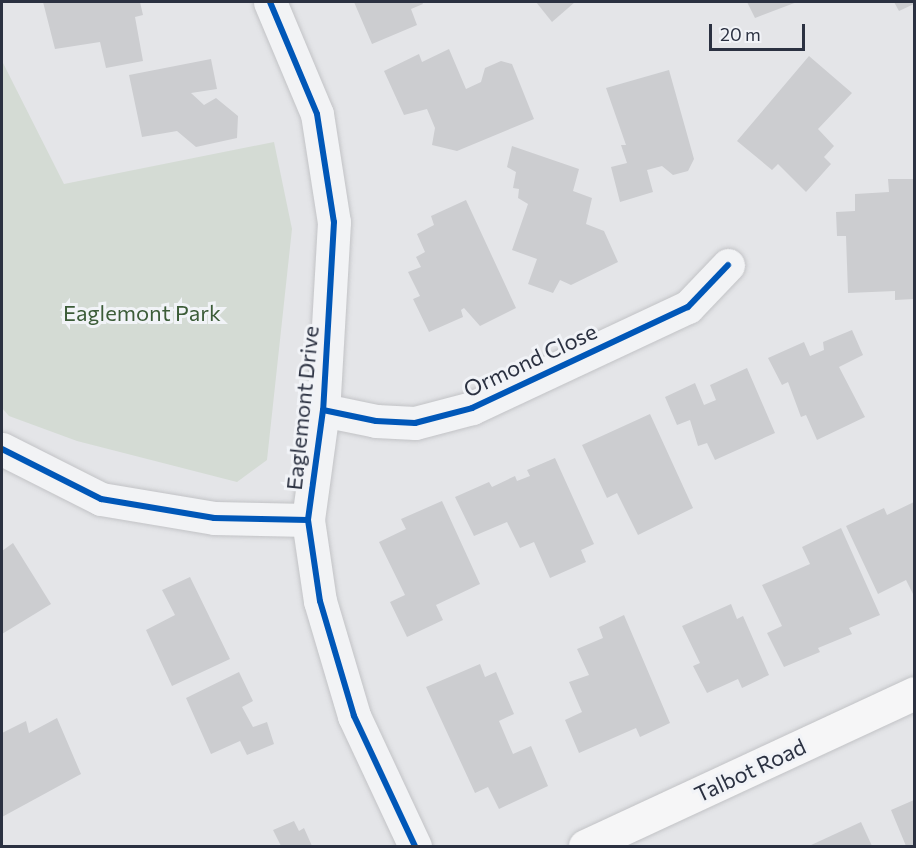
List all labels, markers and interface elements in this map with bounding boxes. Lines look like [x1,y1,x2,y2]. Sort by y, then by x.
scale bar [712,12,808,50]
text: 20 m [720,23,761,45]
park label: Eaglemont Park [63,300,221,326]
street label: Ormond Close [459,318,601,402]
street label: Eaglemont Drive [280,325,324,491]
street label: Talbot Road [690,733,810,807]

